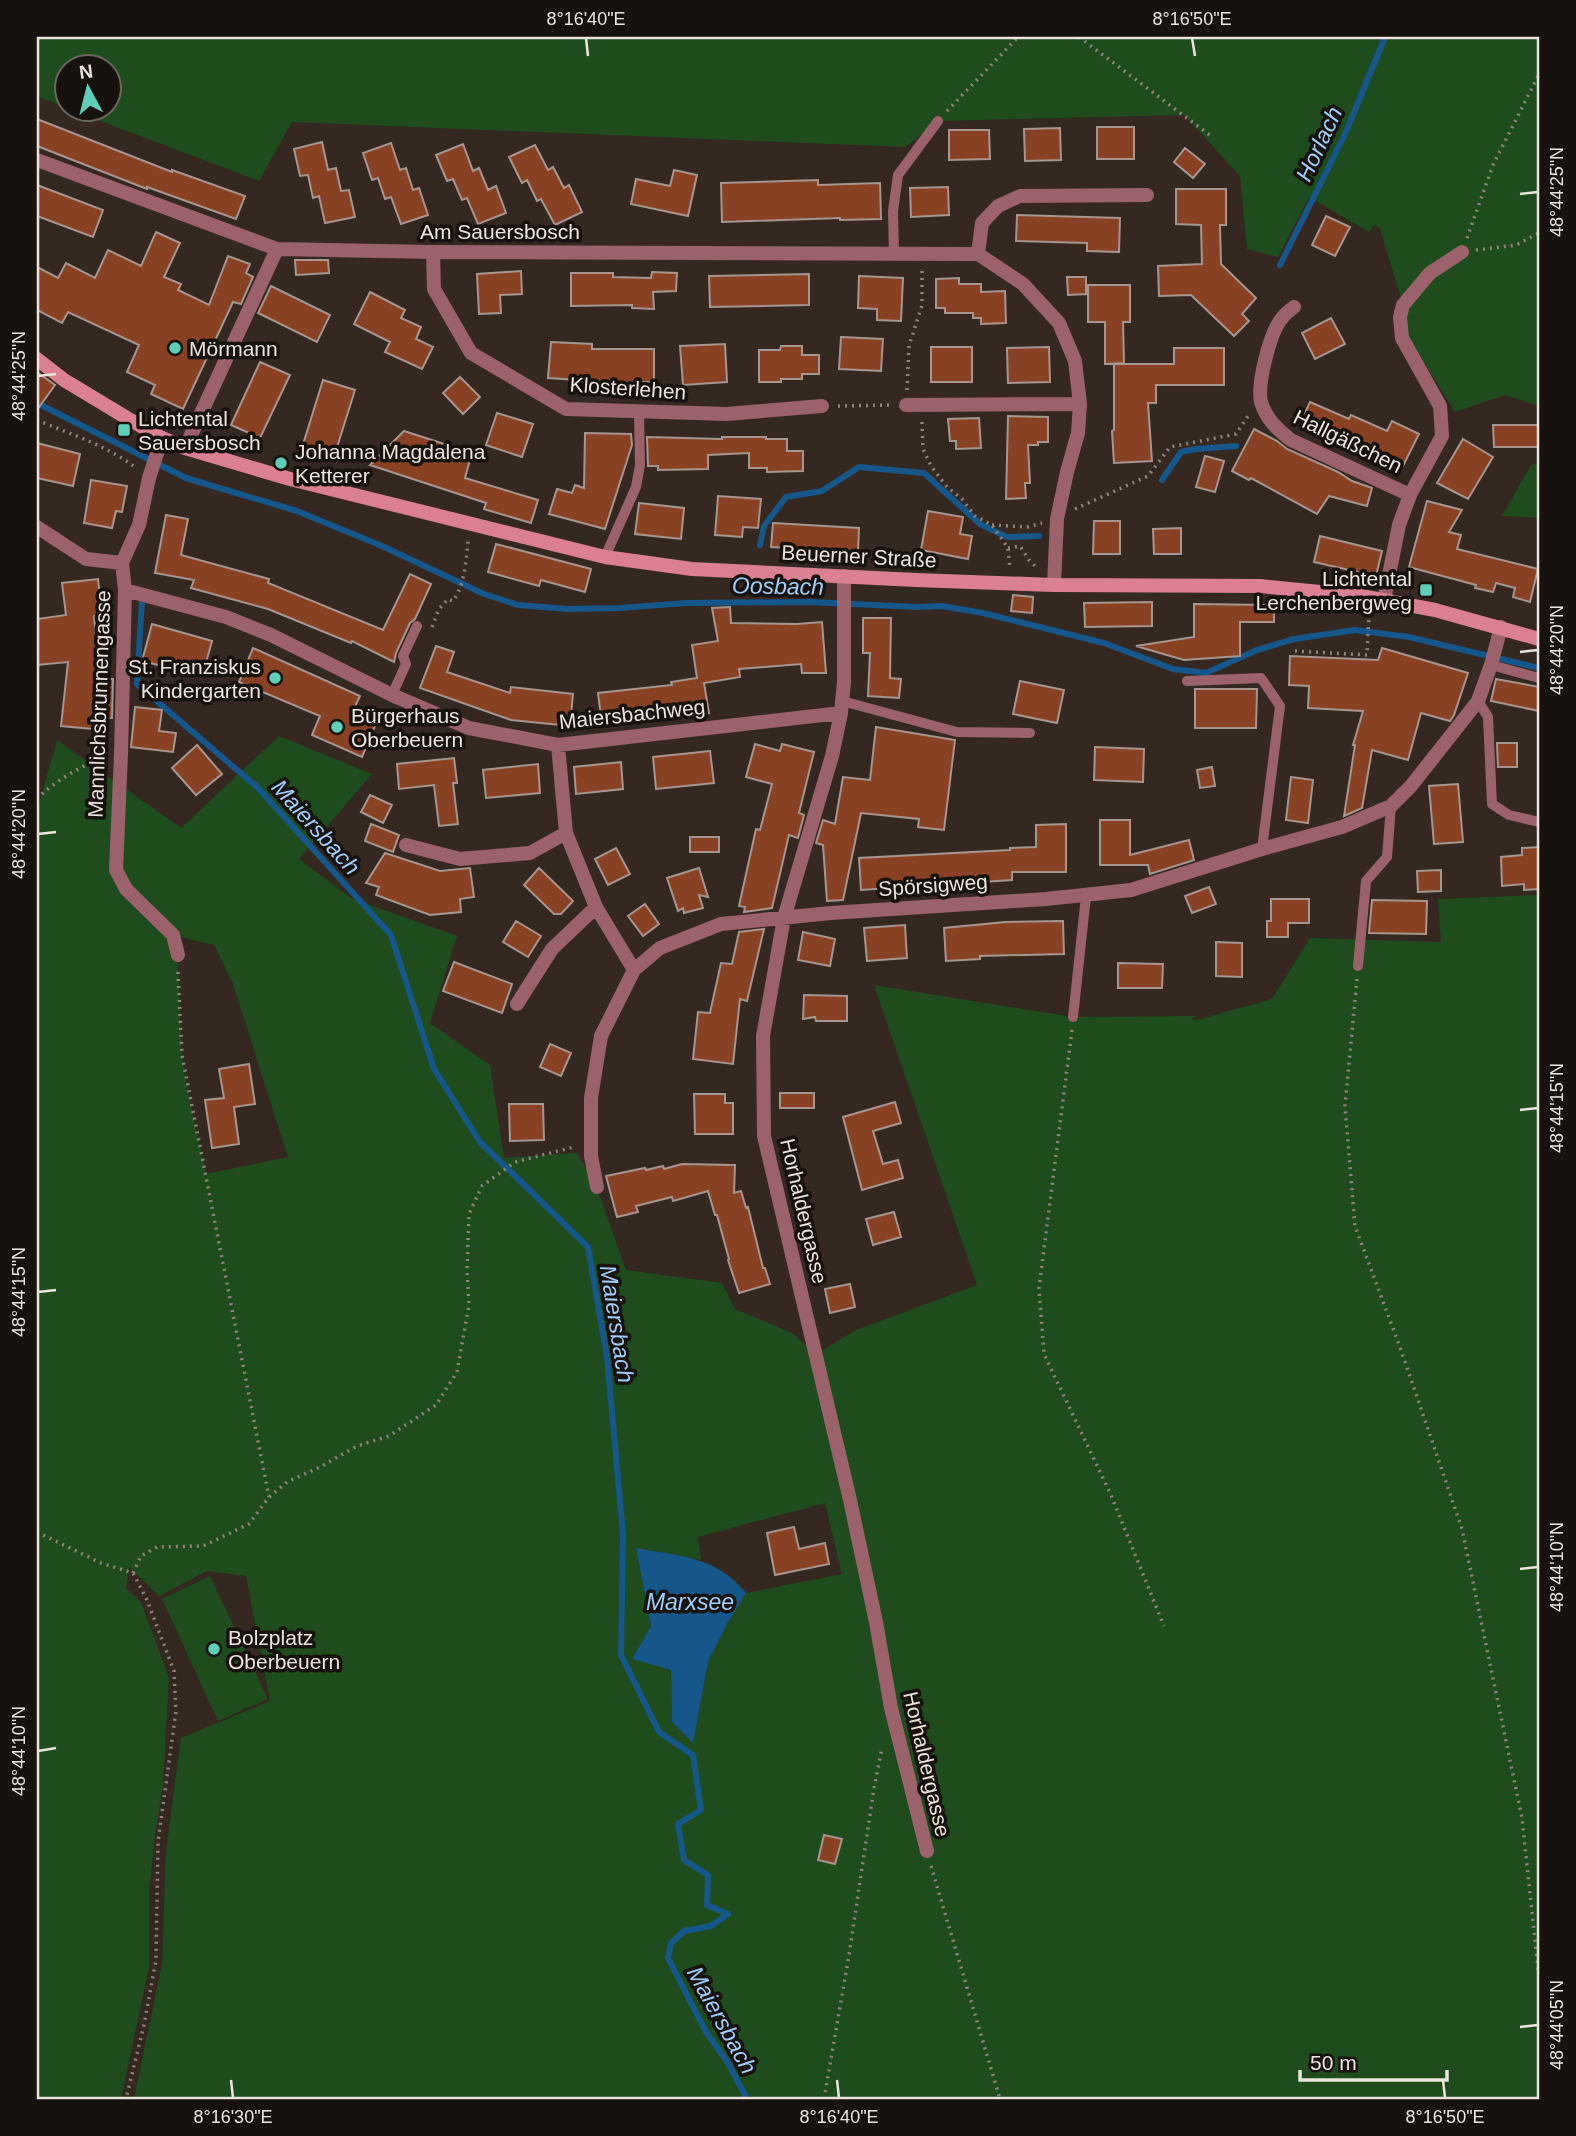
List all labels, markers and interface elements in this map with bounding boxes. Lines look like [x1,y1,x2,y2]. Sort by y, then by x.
text: 8°16'40"E [546,9,626,29]
text: 8°16'50"E [1152,9,1232,29]
north arrow [52,52,122,122]
text: N [78,60,94,83]
water label: Horlach [1290,103,1348,185]
text: 48°44'25"N [1547,147,1567,237]
street label: Am Sauersbosch [420,220,580,243]
text: 48°44'25"N [9,331,29,421]
place label: Mörmann [189,337,278,360]
marker: Mörmann [167,340,183,356]
street label: Klosterlehen [569,372,687,404]
street label: Hallgäßchen [1290,405,1406,477]
place label: Lichtental Sauersbosch [138,407,261,454]
marker: Lichtental Sauersbosch [116,422,132,438]
place label: Johanna Magdalena Ketterer [295,440,486,487]
marker: Johanna Magdalena Ketterer [273,455,289,471]
street label: Beuerner Straße [781,540,937,572]
place label: Lichtental Lerchenbergweg [1256,567,1412,614]
water label: Oosbach [732,572,824,600]
marker: Lichtental Lerchenbergweg [1418,582,1434,598]
street label: Mannlichsbrunnengasse [84,590,114,818]
text: 48°44'20"N [1547,605,1567,695]
place label: St. Franziskus Kindergarten [128,655,261,702]
marker: St. Franziskus Kindergarten [267,670,283,686]
street label: Maiersbachweg [558,695,706,733]
place label: Bürgerhaus Oberbeuern [351,704,463,751]
marker: Bürgerhaus Oberbeuern [329,719,345,735]
water label: Maiersbach [267,774,365,880]
text: 48°44'20"N [9,789,29,879]
street label: Spörsigweg [877,870,989,900]
text: 48°44'15"N [1547,1063,1567,1153]
street label: Horhaldergasse [776,1136,832,1286]
text: 48°44'15"N [9,1247,29,1337]
water label: Maiersbach [595,1263,639,1385]
text: 48°44'10"N [1547,1522,1567,1612]
water label: Marxsee [646,1589,734,1615]
place label: Bolzplatz Oberbeuern [228,1626,340,1673]
marker: Bolzplatz Oberbeuern [206,1641,222,1657]
street label: Horhaldergasse [899,1689,955,1839]
text: 48°44'10"N [9,1706,29,1796]
water label: Maiersbach [682,1962,762,2078]
text: 48°44'05"N [1547,1980,1567,2070]
scale bar [1300,2038,1446,2082]
text: 50 m [1310,2051,1357,2074]
text: 8°16'30"E [193,2107,273,2127]
text: 8°16'40"E [799,2107,879,2127]
text: 8°16'50"E [1405,2107,1485,2127]

